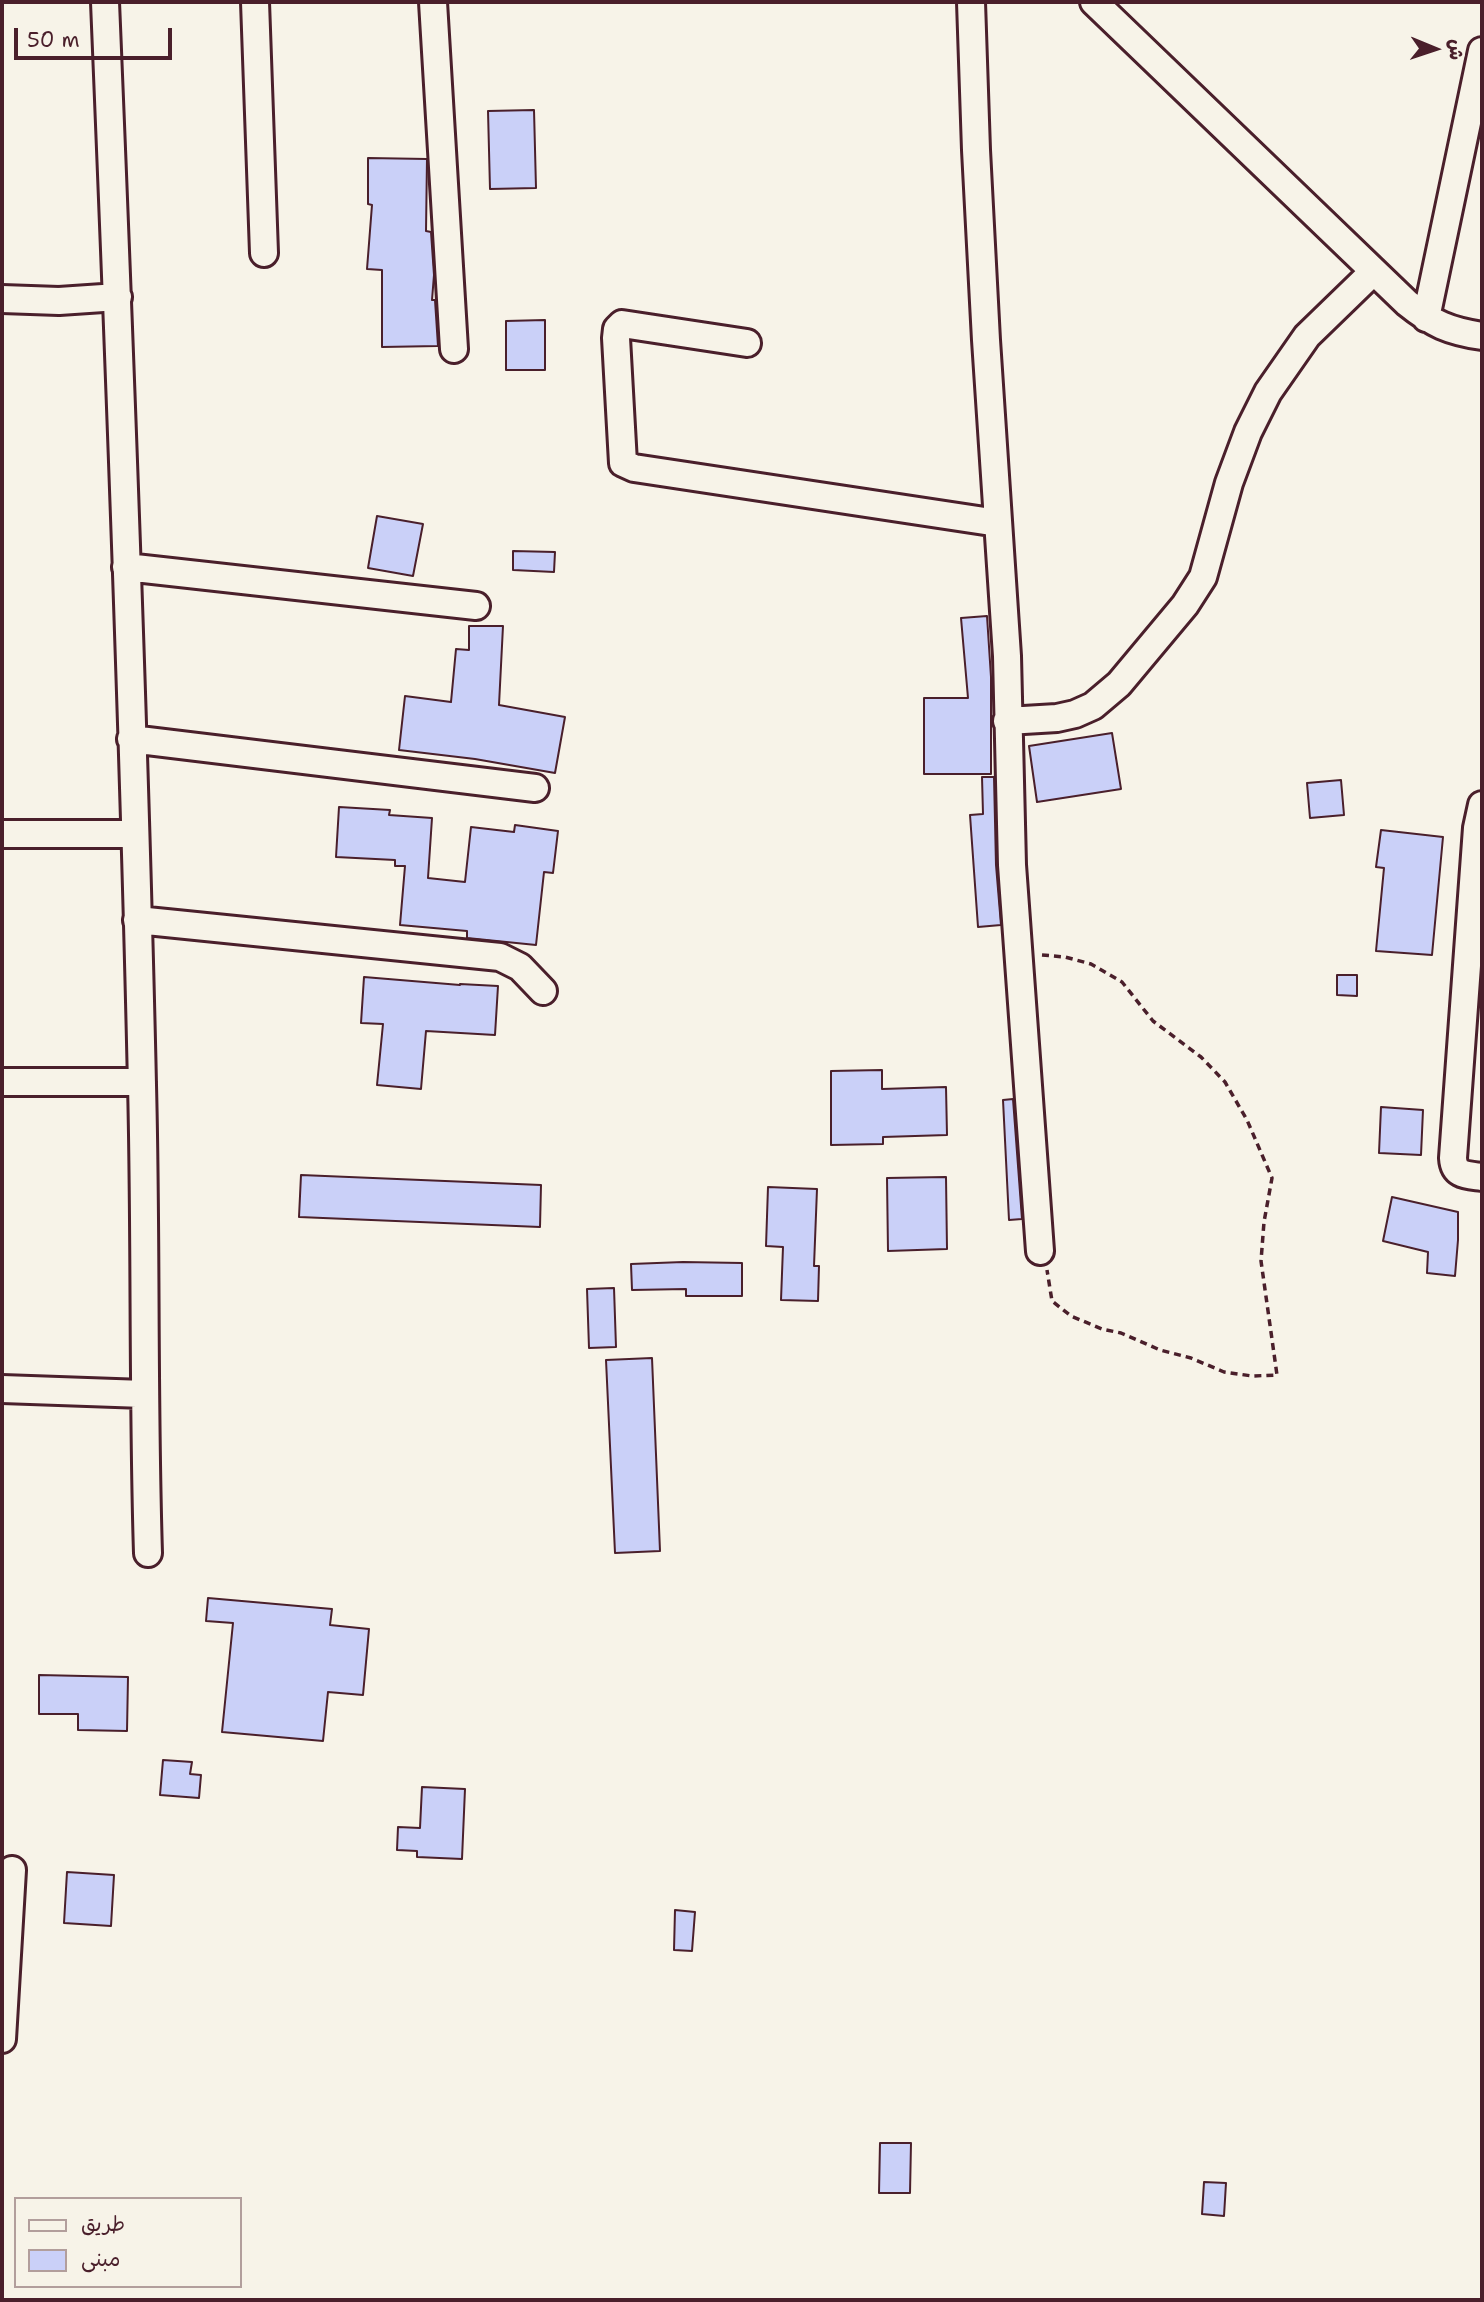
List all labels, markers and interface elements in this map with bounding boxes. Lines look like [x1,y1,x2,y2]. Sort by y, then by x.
scale bar [18,14,175,58]
north arrow [1400,14,1470,84]
text: 50 m [27,26,80,54]
text: ش [1444,39,1469,61]
legend [14,2197,242,2288]
text: طريق [81,2210,125,2238]
text: مبنى [81,2245,120,2273]

